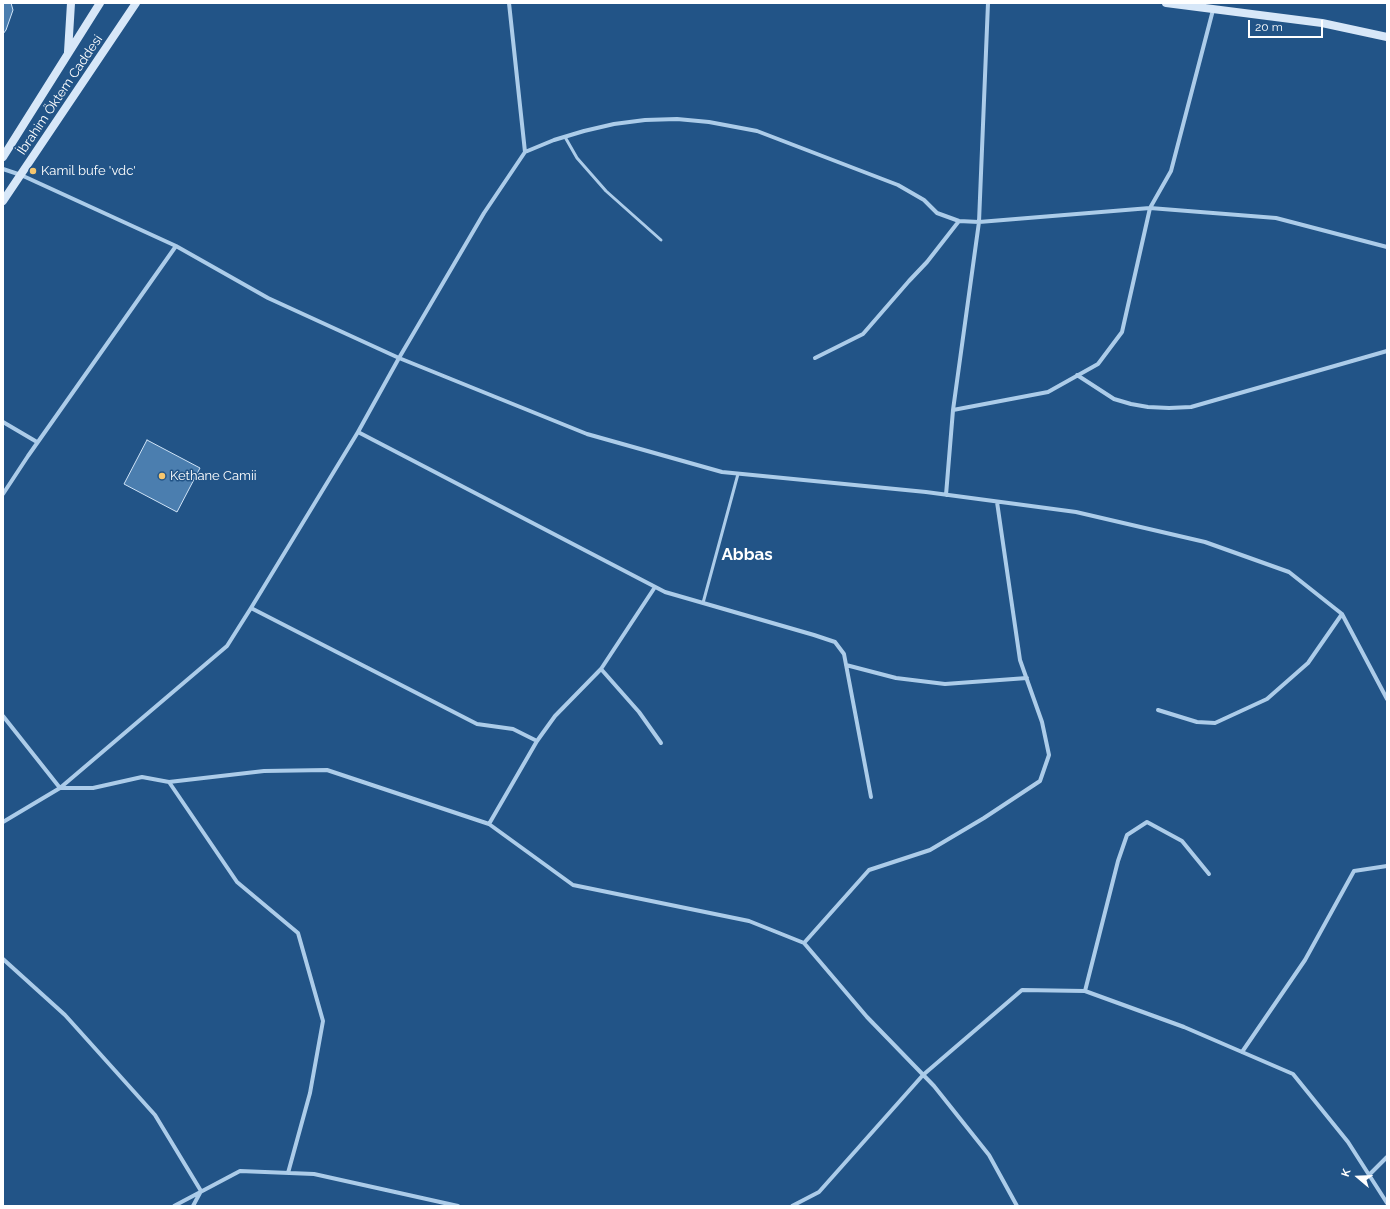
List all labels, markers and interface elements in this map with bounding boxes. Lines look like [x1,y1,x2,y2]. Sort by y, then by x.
scale bar [1250,12,1325,38]
text: 20 m [1255,20,1283,34]
street label: İbrahim Öktem Caddesi [14,32,106,158]
place label: Kamil bufe 'vdc' [41,163,136,179]
marker: Kamil bufe 'vdc' [28,166,38,176]
place label: Kethane Camii [170,468,257,484]
marker: Kethane Camii [157,471,167,481]
district label: Abbas [721,545,773,565]
north arrow [1338,1157,1378,1197]
text: K [1339,1167,1354,1179]

